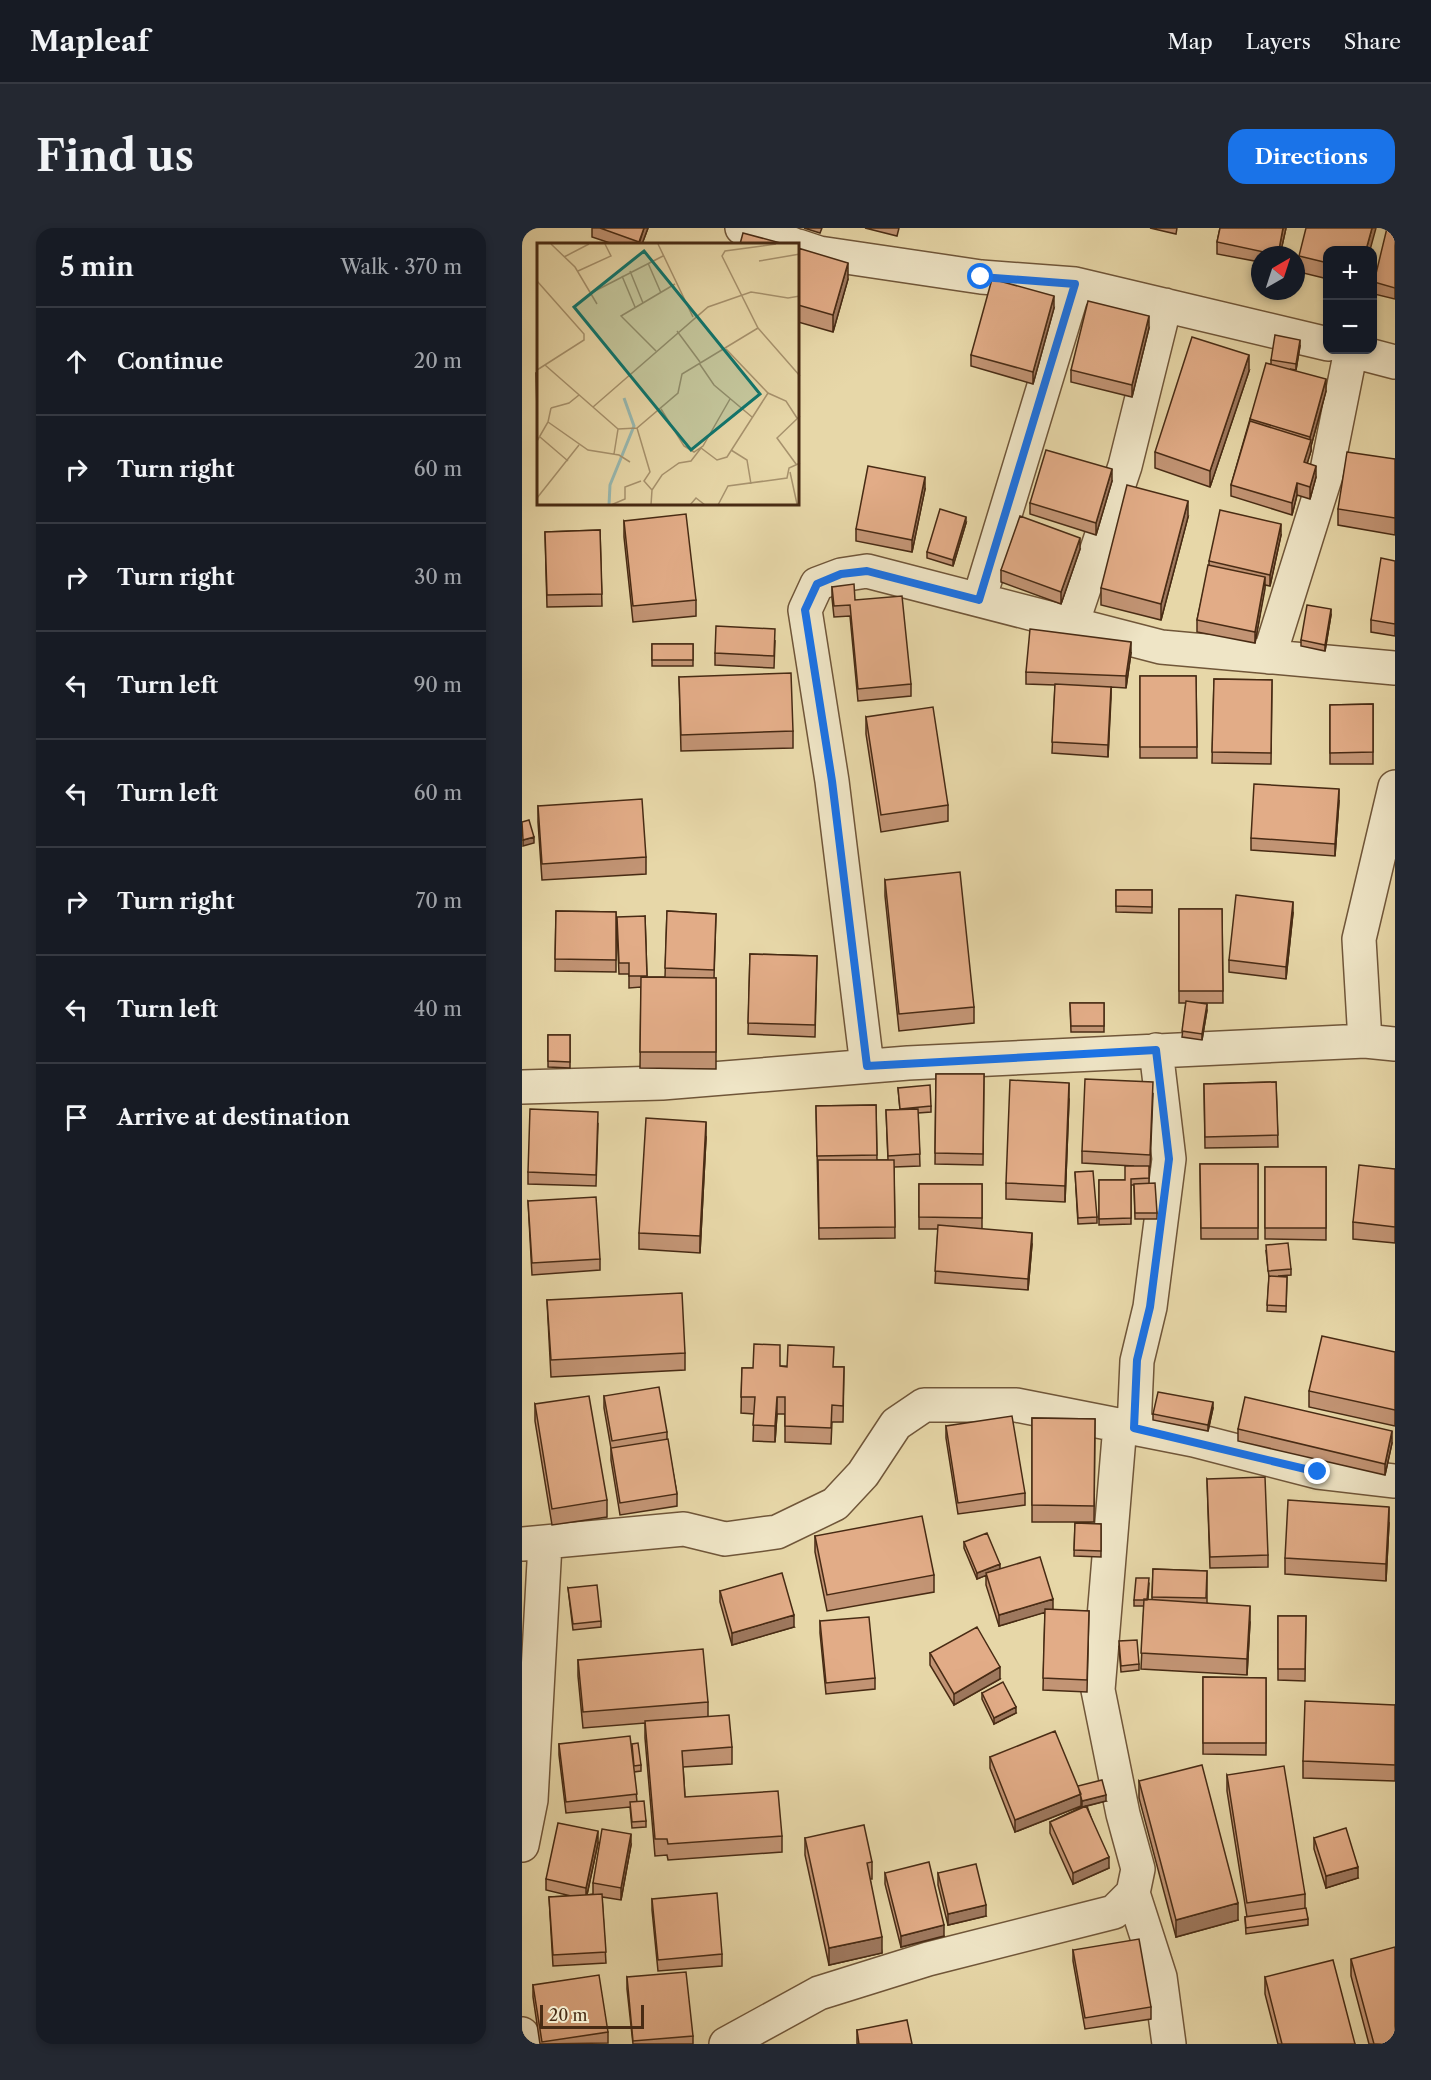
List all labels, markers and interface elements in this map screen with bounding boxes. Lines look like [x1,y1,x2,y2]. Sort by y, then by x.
text: Mapleaf [30,24,149,58]
text: Map [1168,29,1213,54]
text: Layers [1246,29,1311,54]
text: Share [1344,29,1401,54]
button: Directions [1228,129,1395,184]
text: Find us [36,130,194,182]
inset map [537,243,800,506]
north arrow [1251,246,1305,300]
map controls [1323,246,1377,354]
button: + [1323,246,1377,300]
text: 5 min [60,251,134,283]
text: Walk · 370 m [340,255,462,279]
route start [967,263,993,289]
button: − [1323,300,1377,354]
icon: ahead [60,345,93,378]
text: Continue [117,348,223,375]
text: 20 m [414,349,462,373]
icon: right [60,453,93,486]
text: Turn right [117,456,235,483]
text: 60 m [414,457,462,481]
icon: right [60,561,93,594]
text: Turn right [117,564,235,591]
text: 30 m [414,565,462,589]
icon: left [60,669,93,702]
text: Turn left [117,672,218,699]
text: 90 m [414,673,462,697]
icon: left [60,777,93,810]
text: Turn left [117,780,218,807]
text: 60 m [414,781,462,805]
icon: right [60,885,93,918]
text: Turn right [117,888,235,915]
text: 70 m [416,889,462,913]
icon: left [60,993,93,1026]
text: Turn left [117,996,218,1023]
text: 40 m [414,997,462,1021]
icon: arrive [60,1101,93,1134]
text: Arrive at destination [117,1104,350,1131]
route end [1304,1458,1330,1484]
scale bar [540,2002,644,2030]
text: 20 m [549,2005,588,2025]

